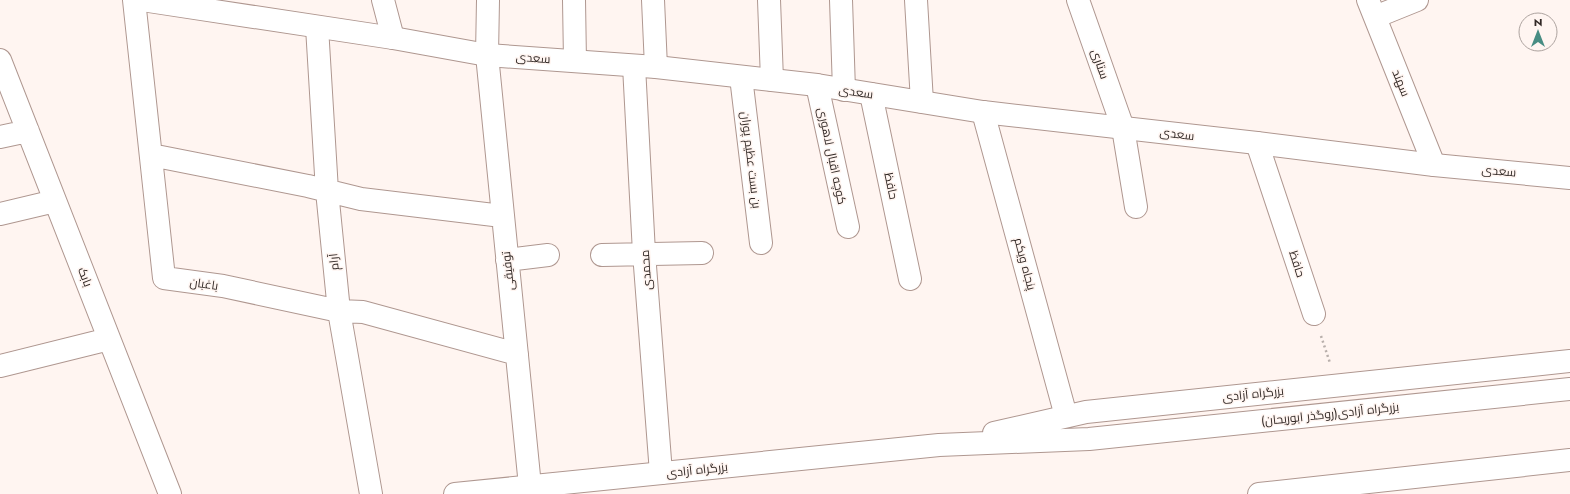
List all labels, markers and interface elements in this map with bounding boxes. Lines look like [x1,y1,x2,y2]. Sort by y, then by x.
north arrow [1518,12,1558,52]
text: N [1534,14,1542,30]
street label: ستاری [1086,46,1114,82]
street label: سعدی [515,48,551,68]
street label: سهند [1387,67,1415,99]
street label: سعدی [837,80,875,104]
street label: کوچه اقبال لاهوری [813,106,851,206]
street label: بن بست عظیم پوران [736,110,766,210]
street label: سعدی [1159,123,1195,145]
street label: سعدی [1481,161,1517,181]
street label: حافظ [879,171,903,201]
street label: پنجاه ویکم [1009,236,1041,293]
street label: حافظ [1284,248,1310,280]
street label: محمدی [636,249,656,291]
street label: توفیقی [497,250,519,291]
street label: آرام [324,252,344,271]
street label: بابک [73,265,97,289]
street label: باغبان [188,273,220,295]
street label: بزرگراه آزادی [1221,382,1285,406]
street label: بزرگراه آزادی(روگذر ابوریحان) [1260,398,1400,430]
street label: بزرگراه آزادی [665,458,729,482]

